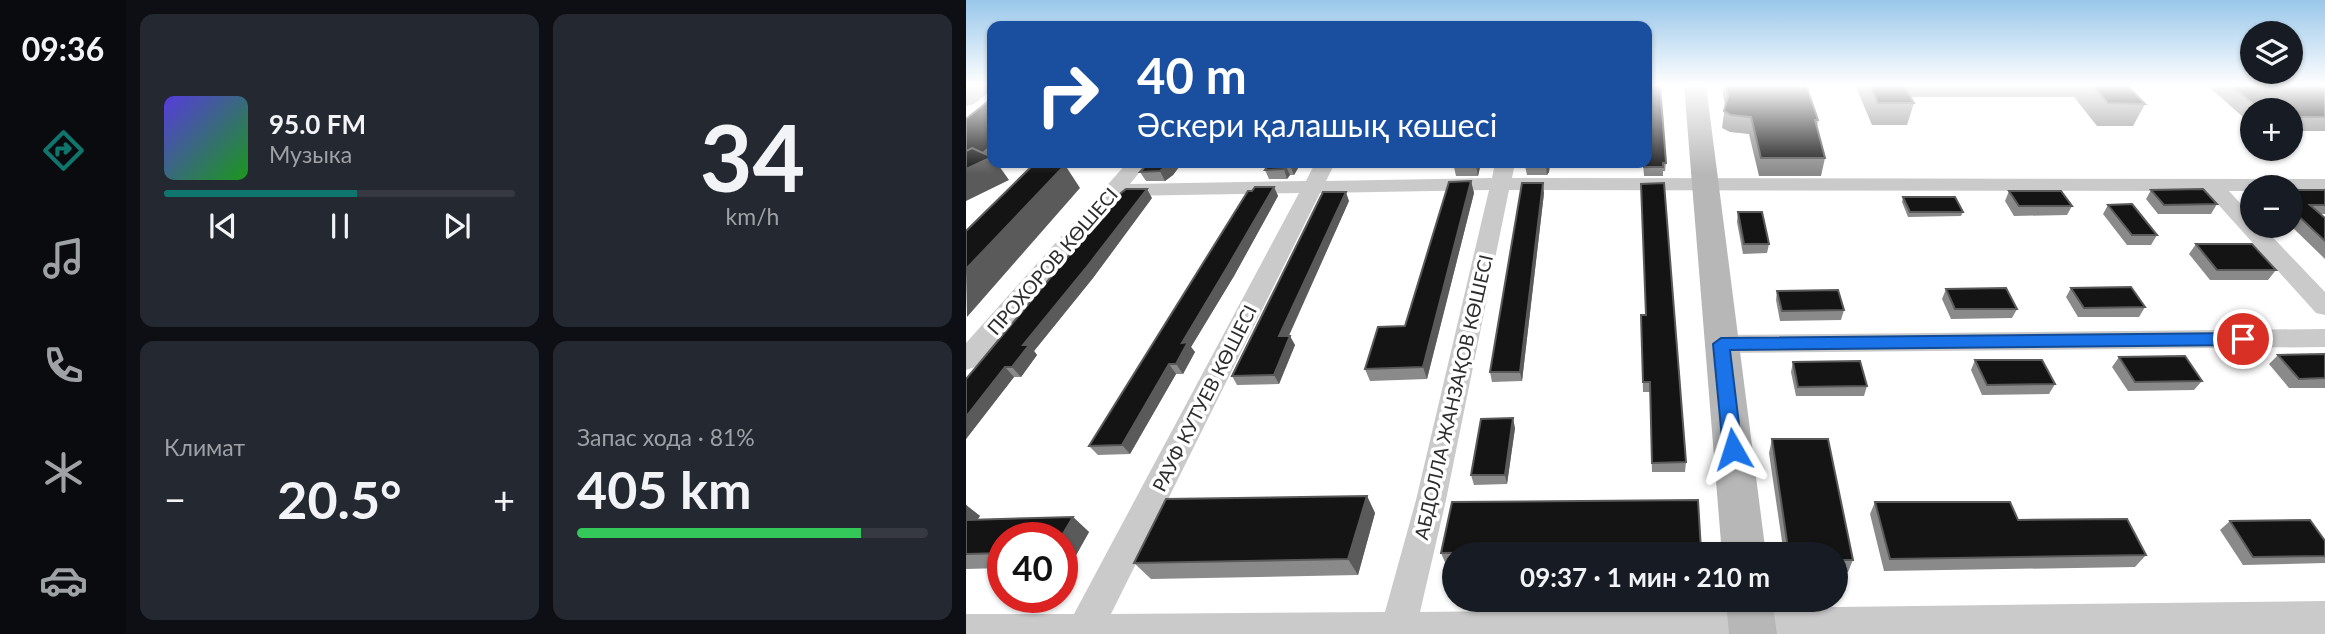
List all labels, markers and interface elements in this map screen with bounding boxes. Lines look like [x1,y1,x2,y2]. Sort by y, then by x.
map controls [2240,21,2303,238]
button: layers [2240,21,2303,84]
text: 09:36 [22,29,104,68]
text: 40 m [1137,46,1247,104]
icon: right [1022,49,1113,140]
button: + [2240,98,2303,161]
text: 34 [700,102,805,211]
text: Әскери қалашық көшесі [1137,105,1497,144]
text: 95.0 FM [269,108,366,140]
icon: directions [39,126,88,175]
text: Музыка [269,140,352,168]
button: − [2240,175,2303,238]
street label: ПРОХОРОВ КӨШЕСІ [982,183,1122,339]
text: km/h [726,202,779,230]
icon: previous [204,207,242,245]
icon: pause [321,207,359,245]
icon: next [438,207,476,245]
icon: music [39,234,88,283]
street label: АБДОЛЛА ЖАНЗАҚОВ КӨШЕСІ [1409,252,1497,542]
street label: РАУФ КУТУЕВ КӨШЕСІ [1147,301,1261,495]
pin [2213,309,2273,369]
icon: arrive [2224,320,2262,358]
icon: phone [39,341,88,390]
position arrow [1696,412,1770,486]
text: Запас хода · 81% [577,423,755,451]
text: Климат [164,433,245,461]
icon: climate [39,448,88,497]
text: 405 km [577,458,751,520]
text: 20.5° [277,468,402,530]
text: − [164,476,186,522]
text: + [493,476,515,522]
speed limit sign: 40 [987,522,1078,613]
icon: car [39,556,88,605]
text: 09:37 · 1 мин · 210 m [1520,561,1770,593]

